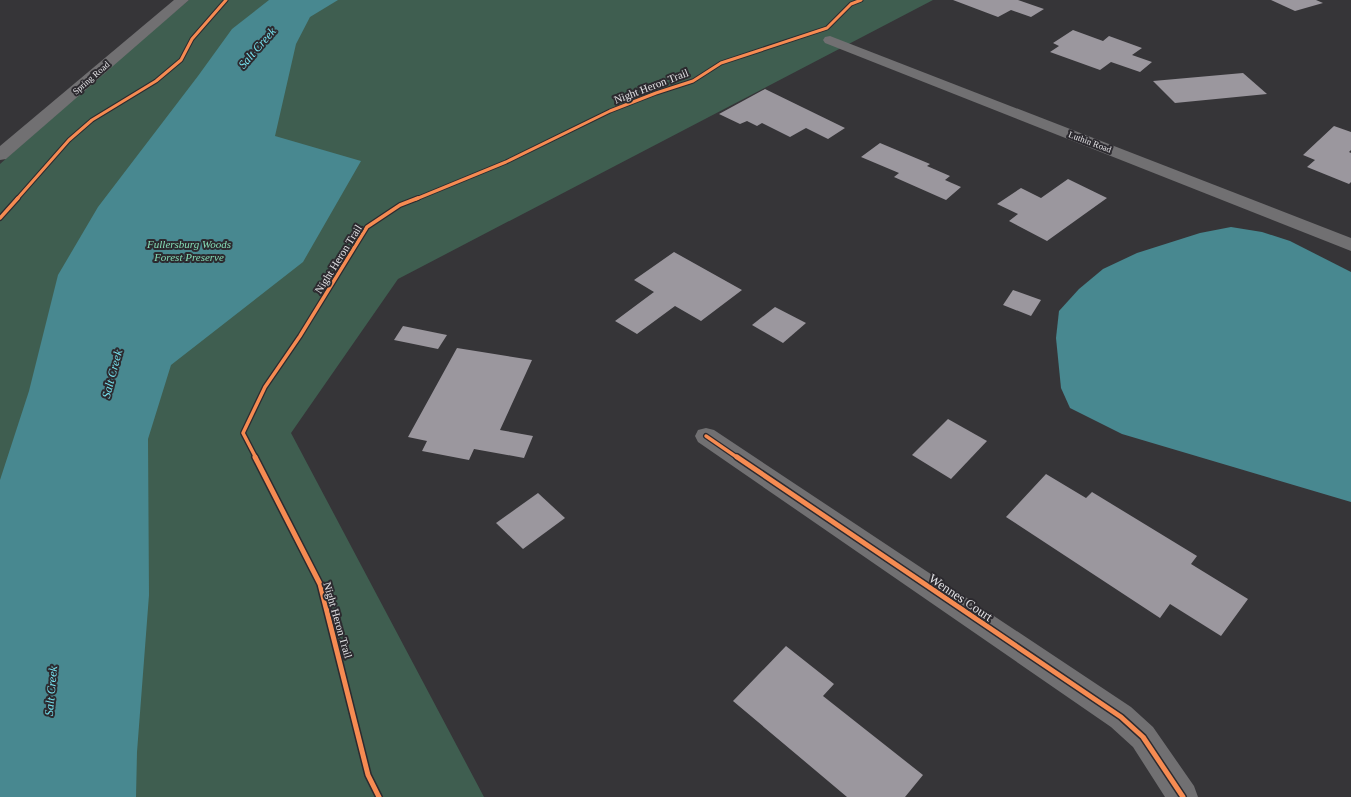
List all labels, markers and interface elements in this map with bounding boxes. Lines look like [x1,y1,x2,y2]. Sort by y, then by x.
water label: Salt Creek [235,24,279,71]
street label: Spring Road [71,59,112,97]
street label: Night Heron Trail [612,66,690,106]
street label: Luthin Road [1067,129,1113,155]
street label: Night Heron Trail [312,222,364,296]
park label: Fullersburg Woods Forest Preserve [146,238,231,263]
water label: Salt Creek [99,347,125,400]
street label: Wennes Court [926,571,996,624]
street label: Night Heron Trail [321,580,355,660]
water label: Salt Creek [42,665,60,716]

